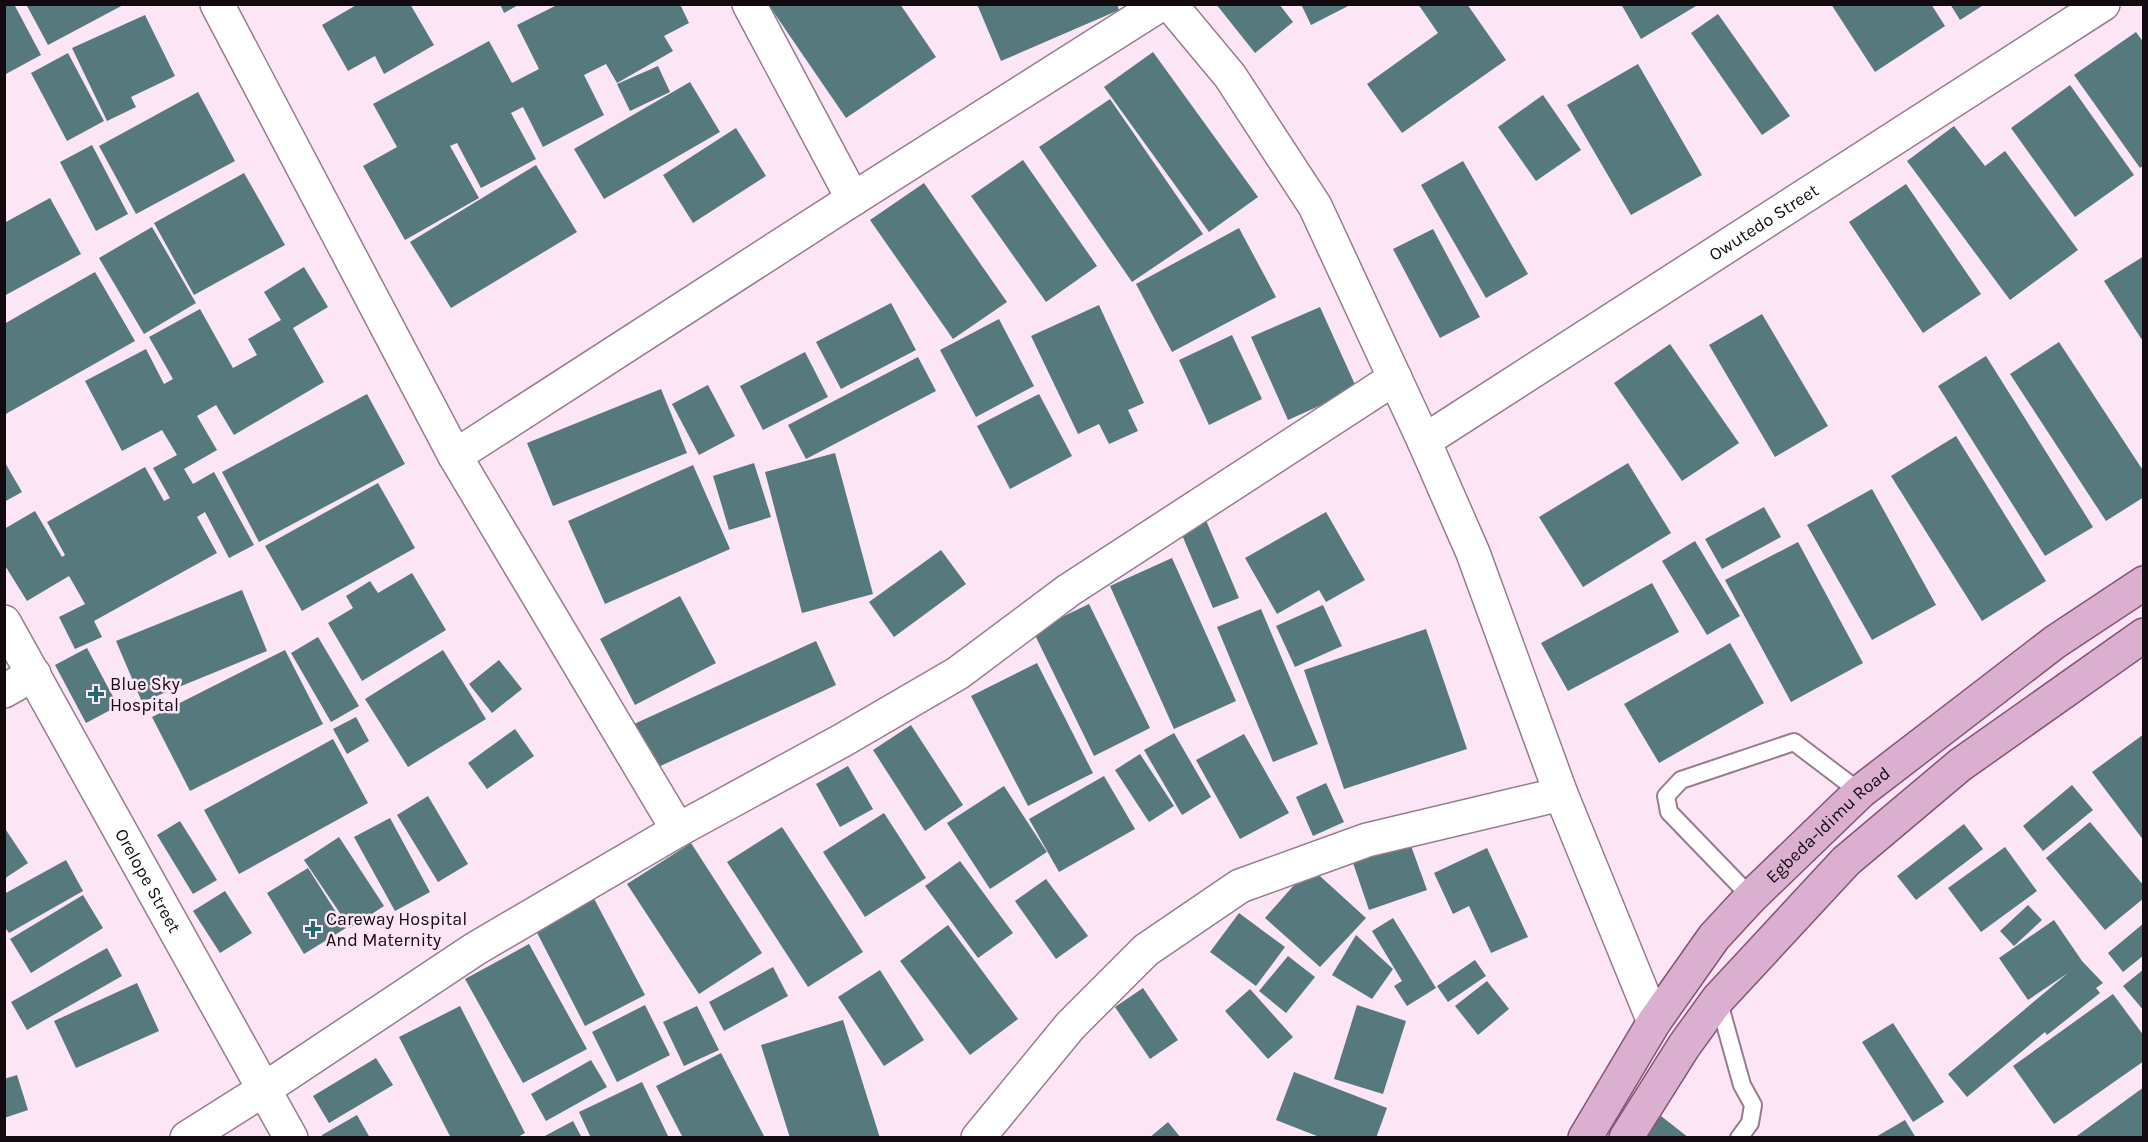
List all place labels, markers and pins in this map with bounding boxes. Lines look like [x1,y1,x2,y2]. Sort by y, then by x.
place label: Blue Sky Hospital [110,673,180,716]
marker: Blue Sky Hospital [87,685,105,703]
place label: Careway Hospital And Maternity [326,908,467,951]
marker: Careway Hospital And Maternity [304,920,322,938]

